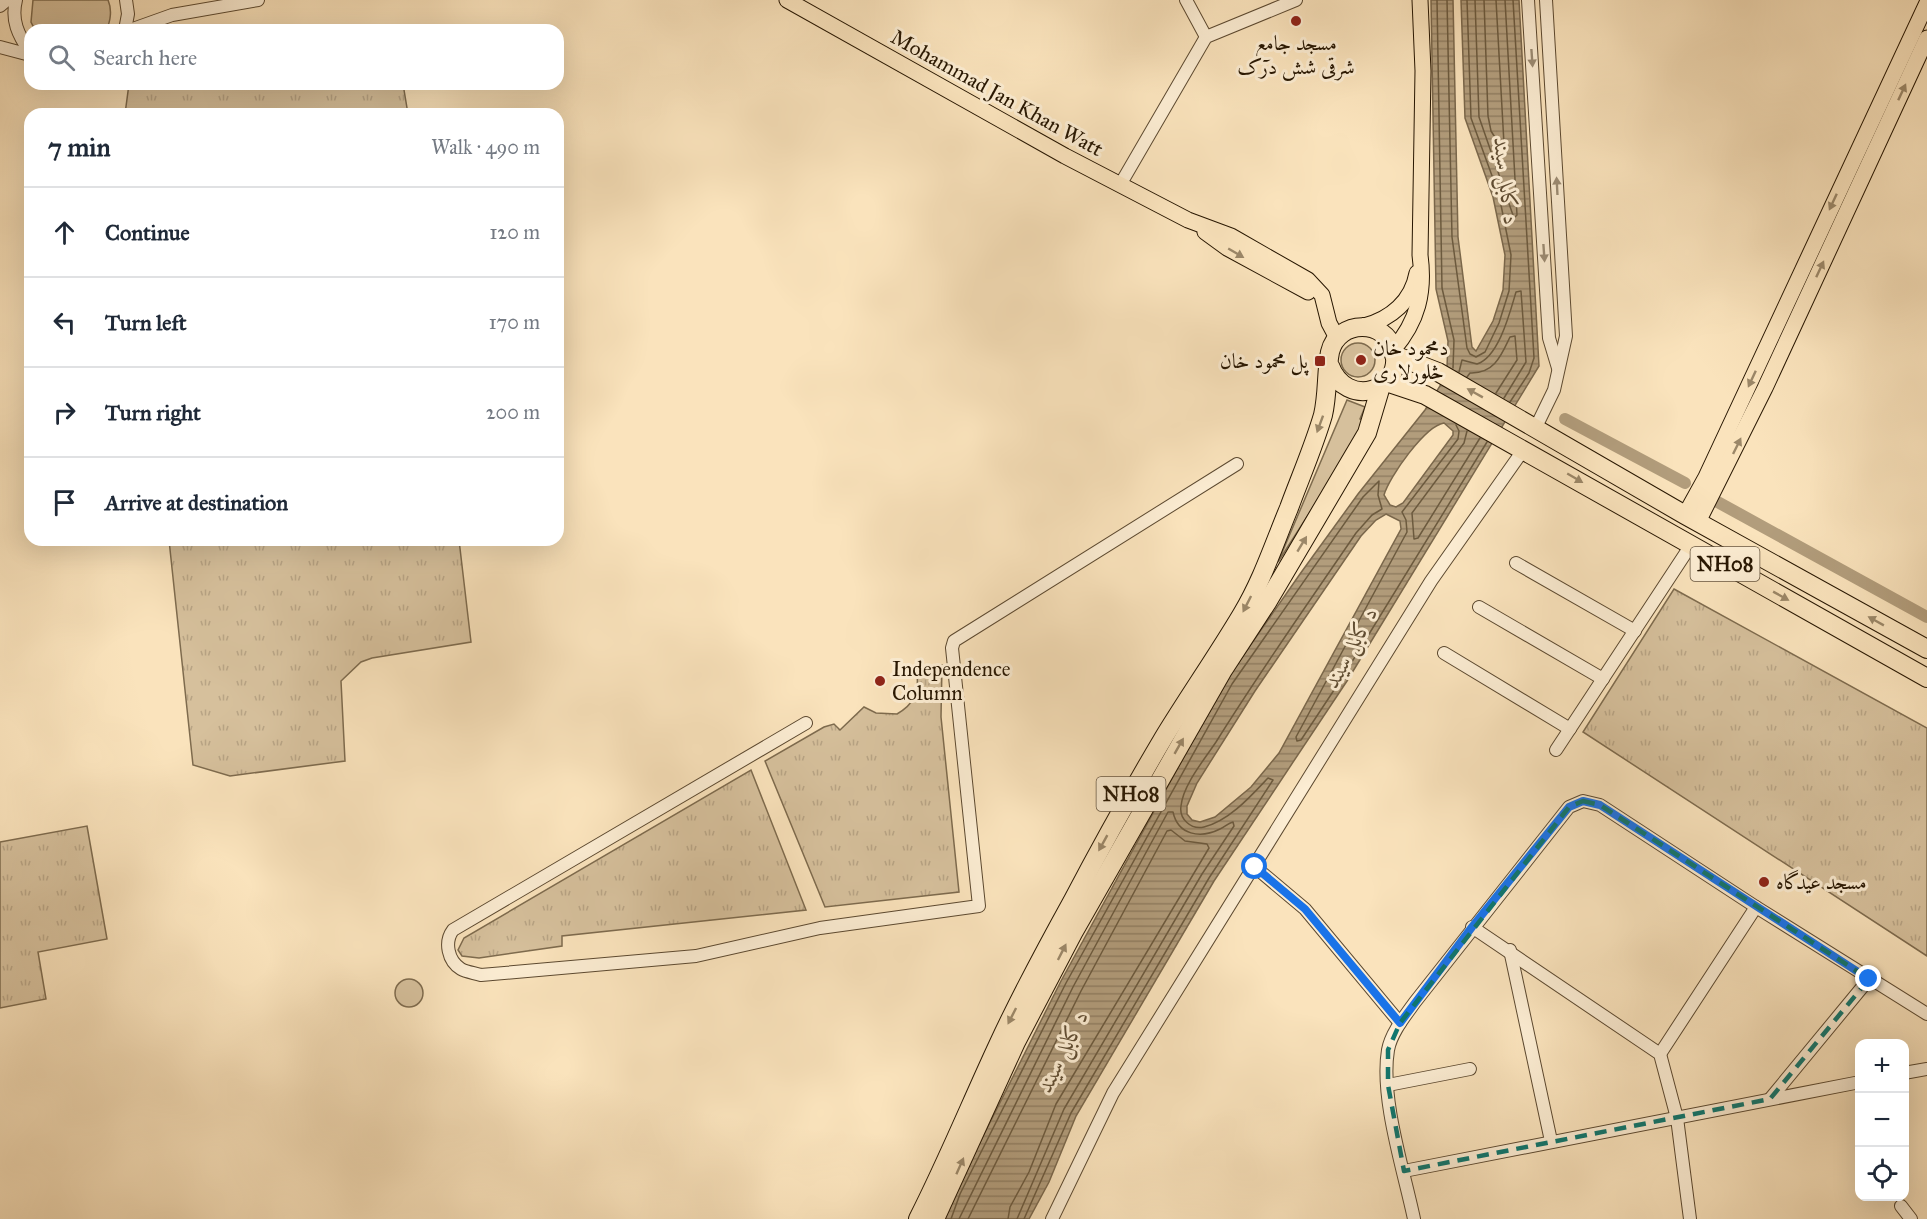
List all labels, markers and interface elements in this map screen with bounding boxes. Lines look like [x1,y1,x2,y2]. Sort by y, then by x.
marker: مسجد جامع شرقی شش درک [1289,14,1303,28]
search box [24,24,564,90]
street label: Mohammad Jan Khan Watt [886,24,1108,162]
place label: مسجد جامع شرقی شش درک [1237,30,1355,81]
icon: search [45,41,78,74]
text: Search here [93,44,197,71]
one-way arrow [1527,49,1536,68]
one-way arrow [1897,84,1906,101]
text: 7 min [48,131,111,163]
text: Walk · 490 m [431,135,540,159]
water label: د کابل سيند [1486,136,1525,227]
one-way arrow [1553,176,1562,195]
one-way arrow [1829,194,1838,211]
icon: ahead [48,216,81,249]
text: Continue [105,219,190,246]
text: 120 m [489,220,540,244]
one-way arrow [1539,244,1548,263]
one-way arrow [1228,248,1245,258]
one-way arrow [1815,261,1824,278]
icon: left [48,306,81,339]
text: Turn left [105,309,187,336]
text: 170 m [489,310,540,334]
place label: دمحمود خان څلورلاری [1373,335,1449,385]
place label: پل محمود خان [1220,348,1309,376]
marker: دمحمود خان څلورلاری [1354,353,1368,367]
marker: پل محمود خان [1313,354,1327,368]
one-way arrow [1747,371,1756,388]
one-way arrow [1467,388,1484,398]
icon: right [48,396,81,429]
text: Turn right [105,399,201,426]
text: 200 m [486,400,540,424]
one-way arrow [1314,415,1324,433]
one-way arrow [1732,437,1741,454]
one-way arrow [1567,473,1583,484]
icon: arrive [48,486,81,519]
text: Arrive at destination [105,489,288,516]
one-way arrow [1297,536,1308,552]
road number: NH08 [1690,547,1760,581]
one-way arrow [1773,590,1789,601]
one-way arrow [1242,596,1252,613]
water label: د کابل سيند [1318,602,1385,694]
one-way arrow [1867,616,1884,626]
place label: Independence Column [892,656,1011,706]
marker: Independence Column [873,674,887,688]
one-way arrow [1174,738,1184,755]
road number: NH08 [1096,777,1166,811]
one-way arrow [1098,835,1108,852]
route start [1241,853,1267,879]
place label: مسجد عیدگاه [1776,869,1867,895]
marker: مسجد عیدگاه [1757,875,1771,889]
one-way arrow [1058,944,1067,961]
route end [1855,965,1881,991]
water label: د کابل سيند [1031,1006,1096,1098]
one-way arrow [1008,1007,1017,1024]
map controls [1855,1039,1909,1201]
button: + [1855,1039,1909,1093]
button: − [1855,1093,1909,1147]
button: locate [1855,1147,1909,1201]
one-way arrow [955,1157,965,1175]

